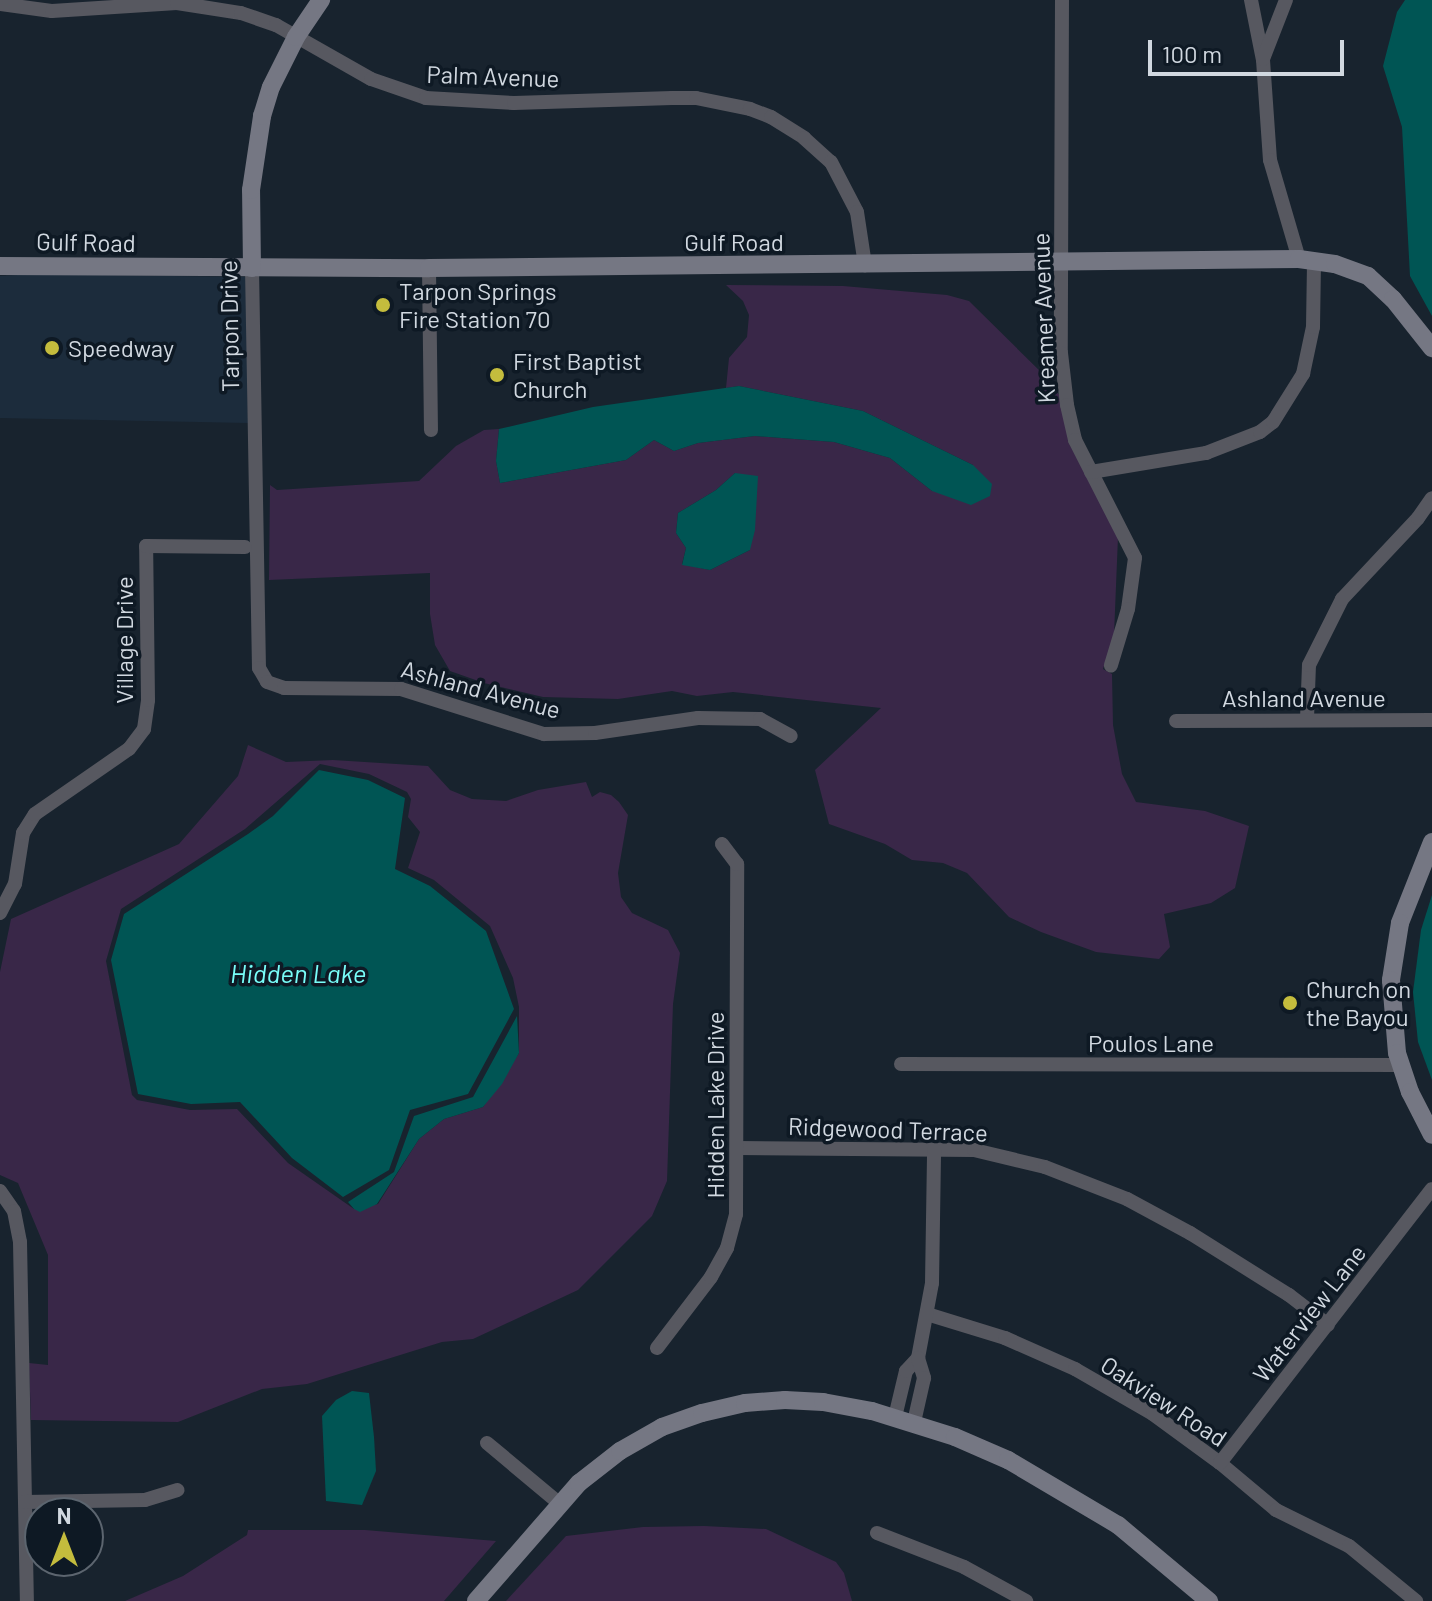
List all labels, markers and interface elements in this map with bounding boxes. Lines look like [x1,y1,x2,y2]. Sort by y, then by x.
scale bar [1152,24,1348,74]
text: 100 m [1162,39,1222,68]
street label: Palm Avenue [426,59,560,93]
street label: Gulf Road [36,227,136,257]
street label: Gulf Road [684,228,784,256]
street label: Kreamer Avenue [1026,232,1060,404]
street label: Tarpon Drive [213,260,245,392]
place label: Tarpon Springs Fire Station 70 [399,277,556,333]
marker: Tarpon Springs Fire Station 70 [374,296,392,314]
place label: Speedway [68,334,174,362]
marker: Speedway [43,339,61,357]
place label: First Baptist Church [513,347,642,403]
marker: First Baptist Church [488,366,506,384]
street label: Village Drive [110,576,138,704]
street label: Ashland Avenue [398,654,564,724]
street label: Ashland Avenue [1222,684,1386,712]
water label: Hidden Lake [230,957,366,989]
place label: Church on the Bayou [1306,975,1411,1031]
marker: Church on the Bayou [1281,994,1299,1012]
street label: Hidden Lake Drive [701,1011,729,1199]
street label: Poulos Lane [1088,1029,1214,1057]
street label: Ridgewood Terrace [788,1111,988,1147]
street label: Waterview Lane [1246,1239,1372,1387]
street label: Oakview Road [1096,1350,1232,1452]
north arrow [24,1497,104,1577]
text: N [57,1502,71,1528]

